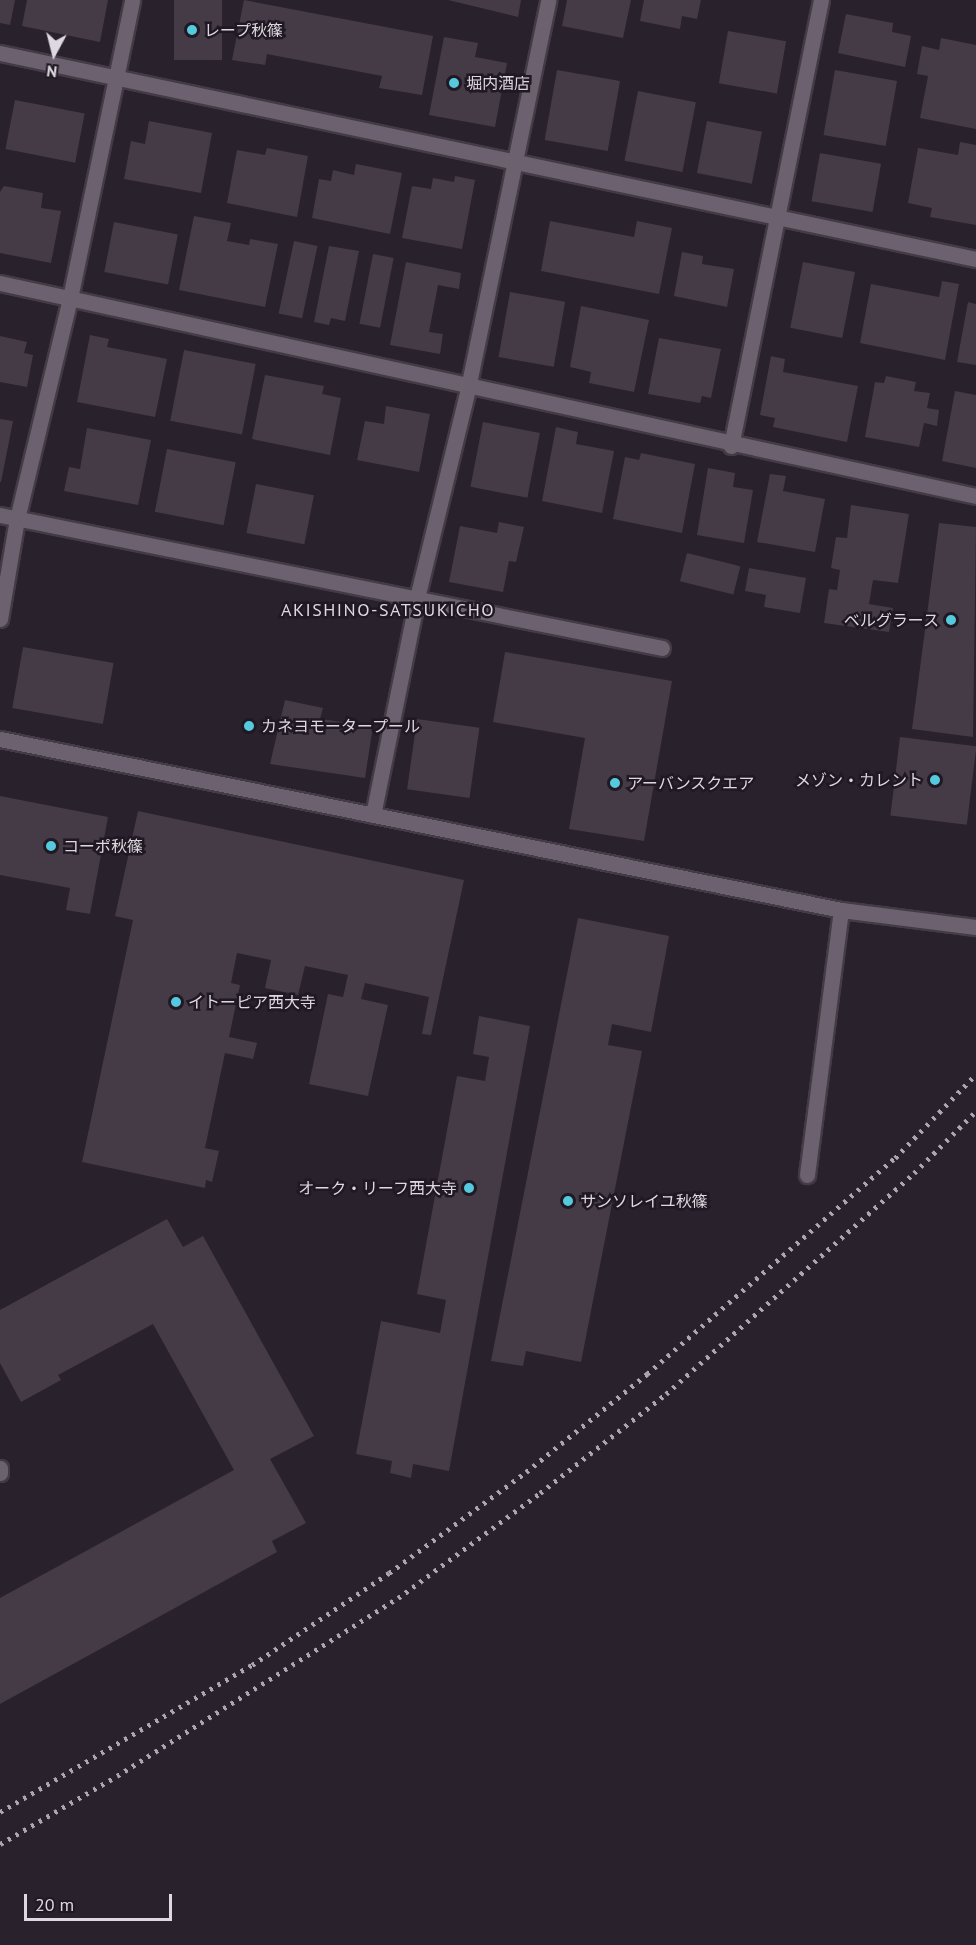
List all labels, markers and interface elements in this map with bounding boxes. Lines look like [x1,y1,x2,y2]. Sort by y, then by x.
place label: レープ秋篠 [204,20,284,40]
marker: レープ秋篠 [185,23,199,37]
north arrow [24,24,84,84]
text: N [45,61,58,82]
place label: 堀内酒店 [466,73,530,93]
marker: 堀内酒店 [447,76,461,90]
district label: AKISHINO-SATSUKICHO [281,599,495,621]
place label: ベルグラース [843,610,939,630]
marker: ベルグラース [944,613,958,627]
place label: カネヨモータープール [261,716,421,736]
marker: カネヨモータープール [242,719,256,733]
place label: メゾン・カレント [795,770,923,790]
place label: アーバンスクエア [627,773,754,793]
marker: メゾン・カレント [928,773,942,787]
marker: アーバンスクエア [608,776,622,790]
place label: コーポ秋篠 [63,836,143,856]
marker: コーポ秋篠 [44,839,58,853]
place label: イトーピア西大寺 [188,992,316,1012]
marker: イトーピア西大寺 [169,995,183,1009]
place label: オーク・リーフ西大寺 [297,1178,457,1198]
marker: オーク・リーフ西大寺 [462,1181,476,1195]
place label: サンソレイユ秋篠 [580,1191,708,1211]
marker: サンソレイユ秋篠 [561,1194,575,1208]
scale bar [27,1882,176,1920]
text: 20 m [35,1893,74,1916]

